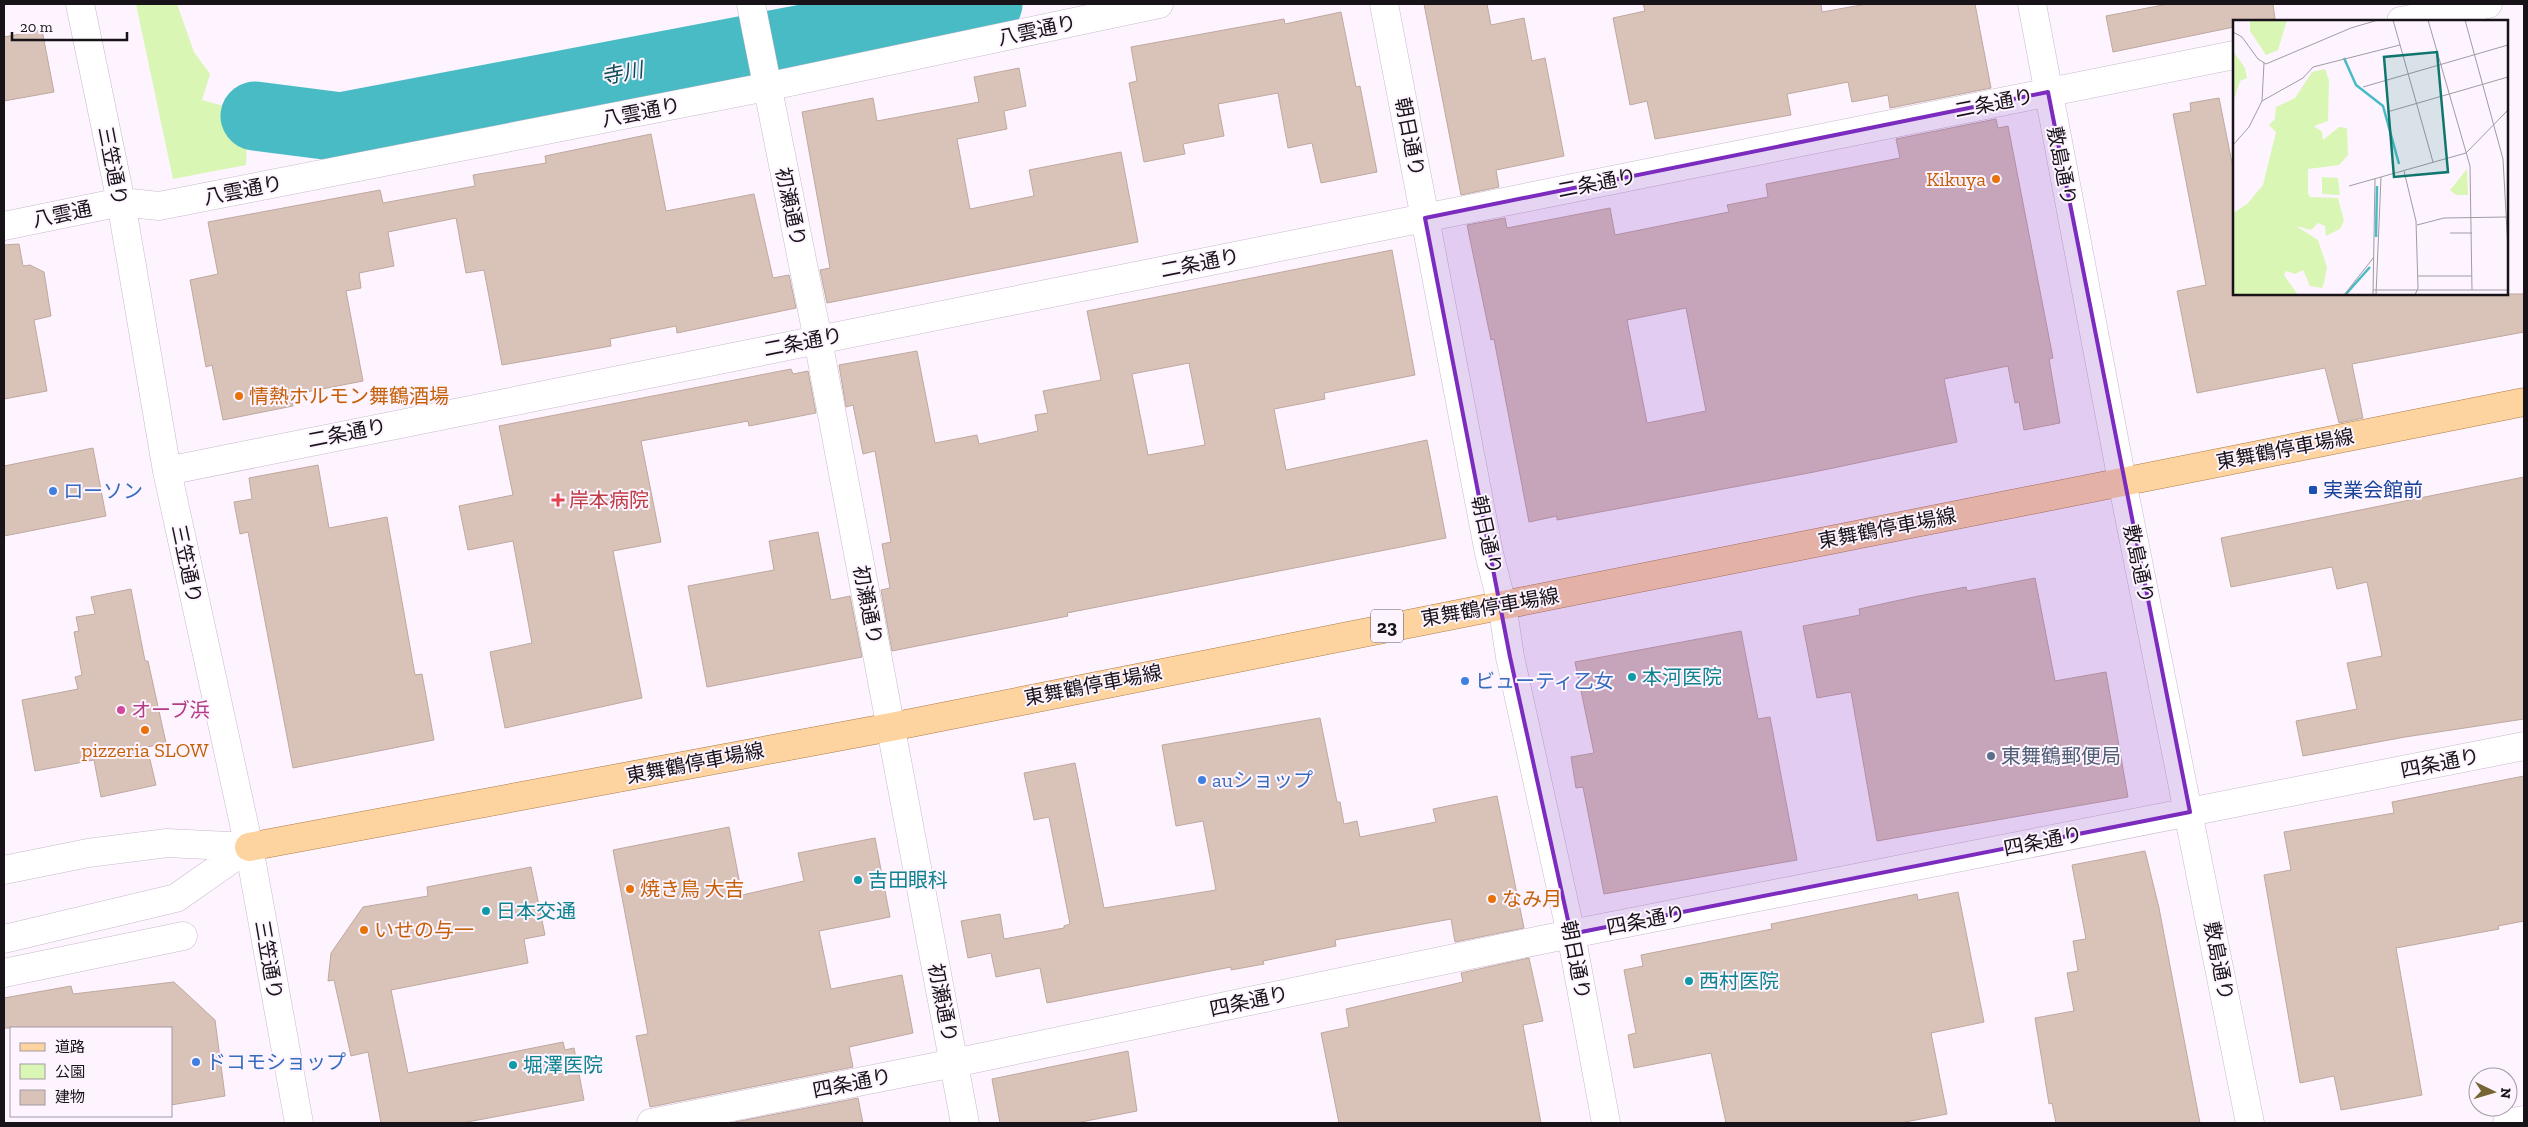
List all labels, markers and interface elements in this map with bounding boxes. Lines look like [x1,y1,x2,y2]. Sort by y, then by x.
scale bar [12,10,128,42]
street label: 八雲通り [995,10,1079,50]
text: 20 m [20,18,53,36]
inset map [2233,20,2508,295]
water label: 寺川 [599,56,647,89]
street label: 二条通り [1952,84,2036,122]
street label: 八雲通り [599,93,683,131]
street label: 朝日通り [1391,95,1429,179]
street label: 三笠通り [94,124,132,208]
street label: 敷島通り [2043,124,2081,208]
street label: 二条通り [1555,164,1639,202]
street label: 初瀬通り [771,165,811,249]
place label: Kikuya [1926,167,1986,191]
street label: 八雲通り [201,171,285,209]
marker: Kikuya [1990,173,2002,185]
street label: 八雲通 [30,196,94,232]
street label: 二条通り [1158,244,1242,282]
street label: 二条通り [761,323,845,361]
place label: 情熱ホルモン舞鶴酒場 [249,384,449,408]
marker: 情熱ホルモン舞鶴酒場 [233,390,245,402]
street label: 二条通り [305,414,389,452]
street label: 東舞鶴停車場線 [2214,424,2356,474]
place label: 実業会館前 [2323,478,2423,502]
place label: ローソン [63,479,143,503]
marker: 実業会館前 [2307,484,2319,496]
marker: ローソン [47,485,59,497]
place label: 岸本病院 [569,488,649,512]
marker: 岸本病院 [551,493,565,507]
street label: 朝日通り [1467,493,1507,577]
street label: 東舞鶴停車場線 [1816,503,1958,553]
street label: 三笠通り [167,522,207,606]
street label: 敷島通り [2119,522,2159,606]
street label: 初瀬通り [849,563,887,647]
street label: 東舞鶴停車場線 [1419,583,1561,631]
road number: 23 [1371,610,1403,642]
street label: 東舞鶴停車場線 [1022,660,1164,710]
place label: 本河医院 [1642,665,1722,689]
place label: ビューティ乙女 [1475,669,1614,693]
marker: 本河医院 [1626,671,1638,683]
marker: ビューティ乙女 [1459,675,1471,687]
place label: オーブ浜 [131,698,210,722]
marker: オーブ浜 [115,704,127,716]
marker: pizzeria SLOW [139,724,151,736]
place label: pizzeria SLOW [81,738,209,762]
street label: 東舞鶴停車場線 [624,738,766,788]
place label: 東舞鶴郵便局 [2001,744,2121,768]
street label: 四条通り [2398,744,2482,782]
marker: 東舞鶴郵便局 [1985,750,1997,762]
place label: auショップ [1212,768,1313,792]
marker: auショップ [1196,774,1208,786]
street label: 四条通り [2001,822,2085,860]
place label: 吉田眼科 [868,868,948,892]
marker: 吉田眼科 [852,874,864,886]
place label: 焼き鳥 大吉 [640,877,745,901]
marker: 焼き鳥 大吉 [624,883,636,895]
place label: なみ月 [1502,887,1562,911]
marker: なみ月 [1486,893,1498,905]
place label: 日本交通 [496,899,576,923]
street label: 四条通り [1604,901,1688,939]
marker: 日本交通 [480,905,492,917]
place label: いせの与一 [374,918,474,942]
street label: 朝日通り [1557,918,1595,1002]
street label: 三笠通り [250,919,288,1001]
street label: 敷島通り [2200,919,2238,1003]
marker: いせの与一 [358,924,370,936]
street label: 初瀬通り [924,961,962,1045]
place label: 西村医院 [1699,969,1779,993]
marker: 西村医院 [1683,975,1695,987]
street label: 四条通り [1207,981,1291,1021]
legend [10,1027,172,1117]
text: 道路 [55,1038,85,1056]
place label: ドコモショップ [206,1050,346,1074]
place label: 堀澤医院 [523,1053,603,1077]
marker: ドコモショップ [190,1056,202,1068]
marker: 堀澤医院 [507,1059,519,1071]
text: 公園 [55,1063,85,1081]
street label: 四条通り [810,1064,894,1102]
north arrow [2468,1067,2518,1117]
text: N [2496,1087,2514,1099]
text: 建物 [55,1088,85,1106]

